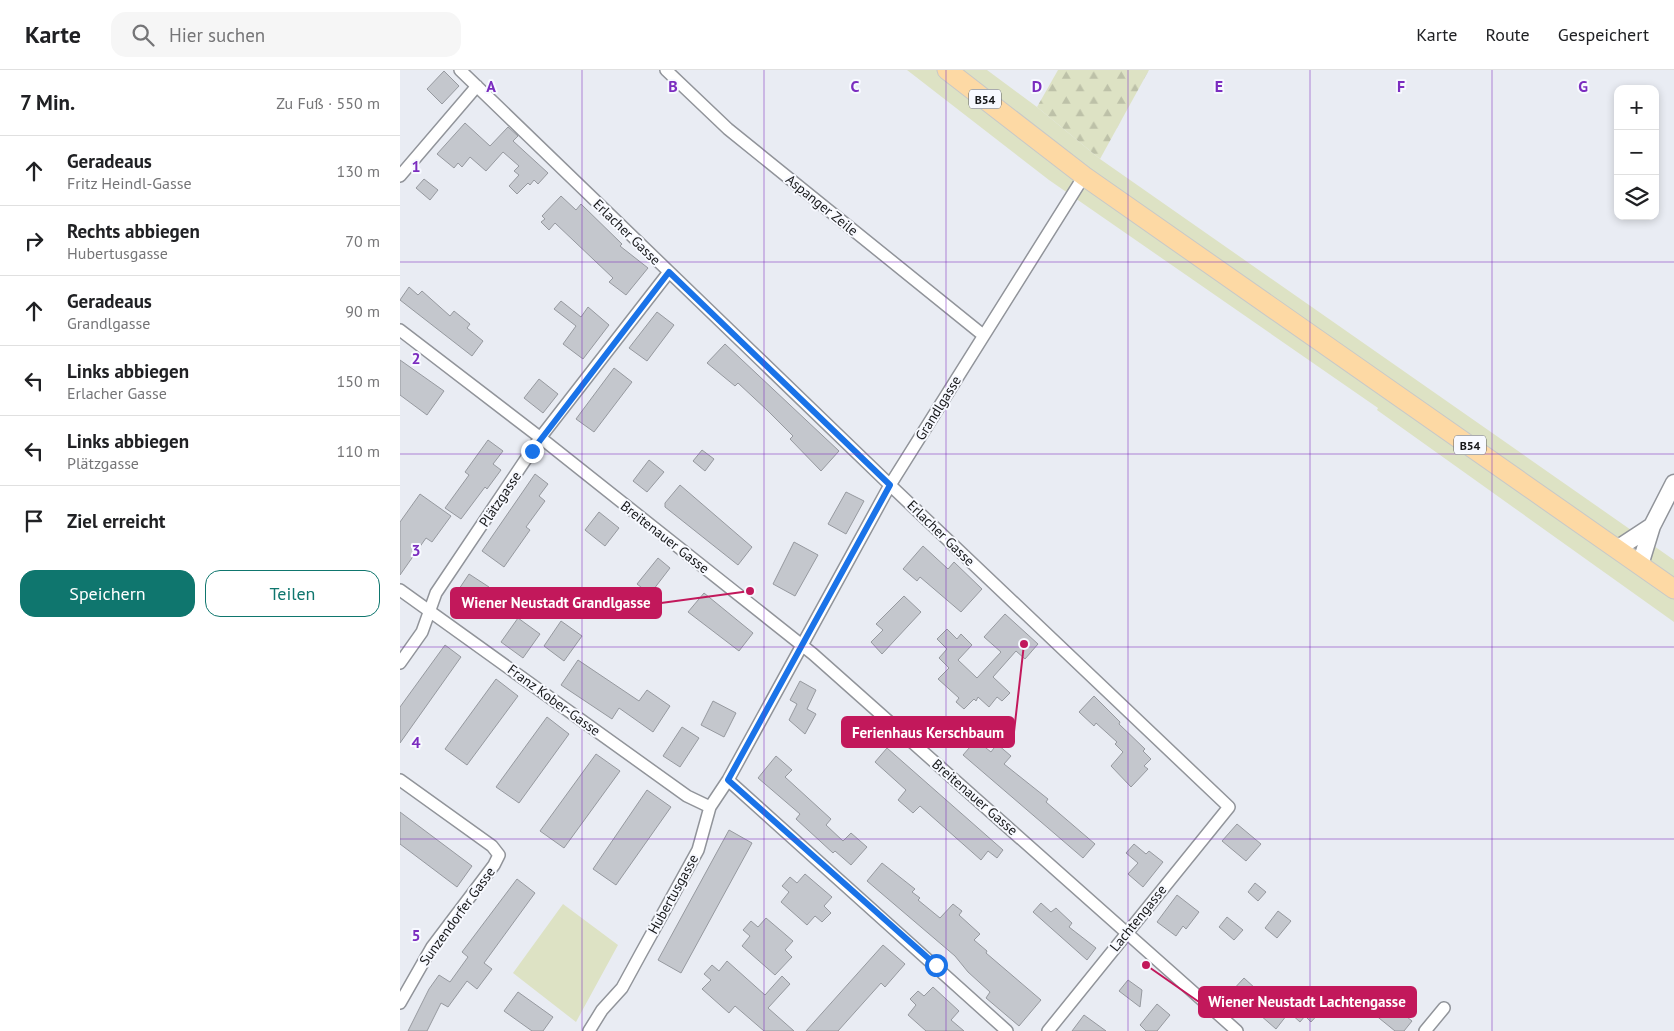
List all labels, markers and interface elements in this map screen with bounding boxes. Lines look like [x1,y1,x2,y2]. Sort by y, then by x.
search box [111,12,461,57]
text: Karte [25,19,81,50]
icon: search [129,21,157,49]
text: Hier suchen [169,23,265,47]
text: Karte [1416,23,1457,46]
text: Route [1485,23,1530,46]
text: Gespeichert [1558,23,1649,46]
text: A [486,76,496,96]
text: B [668,76,678,96]
text: C [851,76,860,96]
text: D [1032,76,1042,96]
text: E [1215,76,1223,96]
text: F [1397,76,1405,96]
text: G [1578,76,1588,96]
map controls [1614,85,1659,220]
button: + [1614,85,1659,130]
text: 7 Min. [20,89,75,116]
road number: B54 [969,90,1001,108]
text: Zu Fuß · 550 m [276,93,380,113]
button: − [1614,130,1659,175]
text: Geradeaus [67,149,152,173]
text: 1 [411,156,421,176]
icon: ahead [20,157,48,185]
text: 130 m [337,161,380,181]
street label: Aspanger Zeile [782,170,862,240]
text: Fritz Heindl-Gasse [67,173,192,193]
button: layers [1614,175,1659,220]
street label: Erlacher Gasse [589,195,665,269]
text: Rechts abbiegen [67,219,200,243]
icon: right [20,227,48,255]
text: 70 m [345,231,380,251]
text: Hubertusgasse [67,243,168,263]
text: Geradeaus [67,289,152,313]
icon: ahead [20,297,48,325]
text: 90 m [345,301,380,321]
text: Grandlgasse [67,313,150,333]
text: 2 [411,348,421,368]
text: Links abbiegen [67,359,189,383]
icon: left [20,367,48,395]
text: 150 m [337,371,380,391]
street label: Grandlgasse [911,372,965,444]
text: Erlacher Gasse [67,383,167,403]
text: Links abbiegen [67,429,189,453]
road number: B54 [1454,436,1486,454]
icon: left [20,437,48,465]
route end [521,440,544,463]
text: 110 m [337,441,380,461]
text: Plätzgasse [67,453,139,473]
street label: Plätzgasse [475,468,525,530]
street label: Erlacher Gasse [903,496,979,570]
street label: Breitenauer Gasse [617,497,713,577]
icon: arrive [20,507,48,535]
text: Ziel erreicht [67,509,165,533]
text: 3 [411,540,421,560]
button: Speichern [20,570,195,617]
button: Teilen [205,570,380,617]
callout: Wiener Neustadt Grandlgasse [451,588,661,618]
text: Wiener Neustadt Grandlgasse [461,593,651,612]
street label: Franz Kober-Gasse [504,660,604,740]
callout: Ferienhaus Kerschbaum [842,717,1014,747]
text: Ferienhaus Kerschbaum [852,723,1004,742]
text: 4 [411,732,421,752]
street label: Breitenauer Gasse [928,755,1022,839]
street label: Hubertusgasse [644,851,702,937]
street label: Sunzendorfer Gasse [415,863,499,969]
street label: Lachtengasse [1106,881,1170,955]
text: 5 [411,925,421,945]
route start [925,954,948,977]
callout: Wiener Neustadt Lachtengasse [1199,987,1416,1017]
text: Wiener Neustadt Lachtengasse [1208,992,1406,1011]

